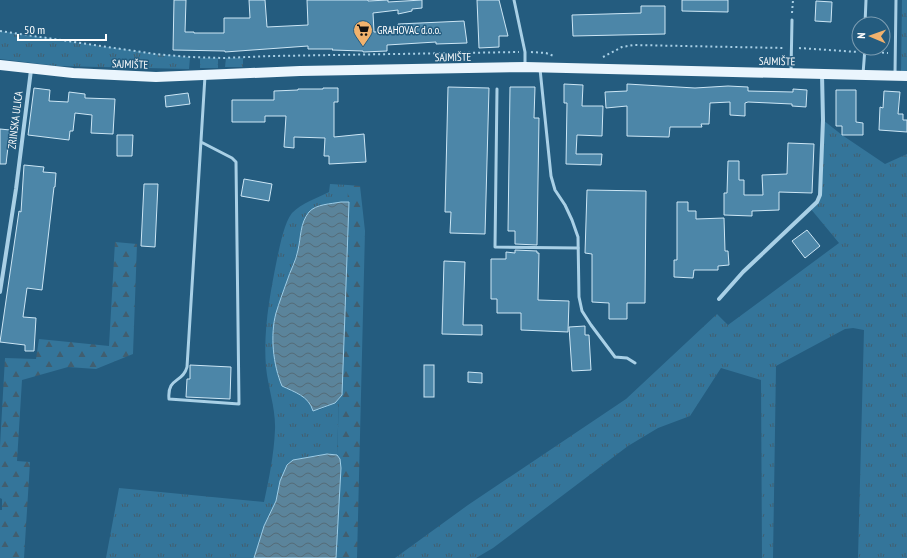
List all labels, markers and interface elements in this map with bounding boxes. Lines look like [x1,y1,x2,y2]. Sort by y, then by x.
scale bar [18,16,106,42]
north arrow [851,16,891,56]
supermarket icon: GRAHOVAC d.o.o. [352,19,374,47]
text: 50 m [24,22,45,37]
place label: GRAHOVAC d.o.o. [377,23,441,37]
text: N [854,32,868,39]
street label: SAJMIŠTE [435,50,472,64]
street label: SAJMIŠTE [759,54,796,68]
street label: SAJMIŠTE [112,56,149,72]
street label: ZRINSKA ULICA [4,89,26,150]

